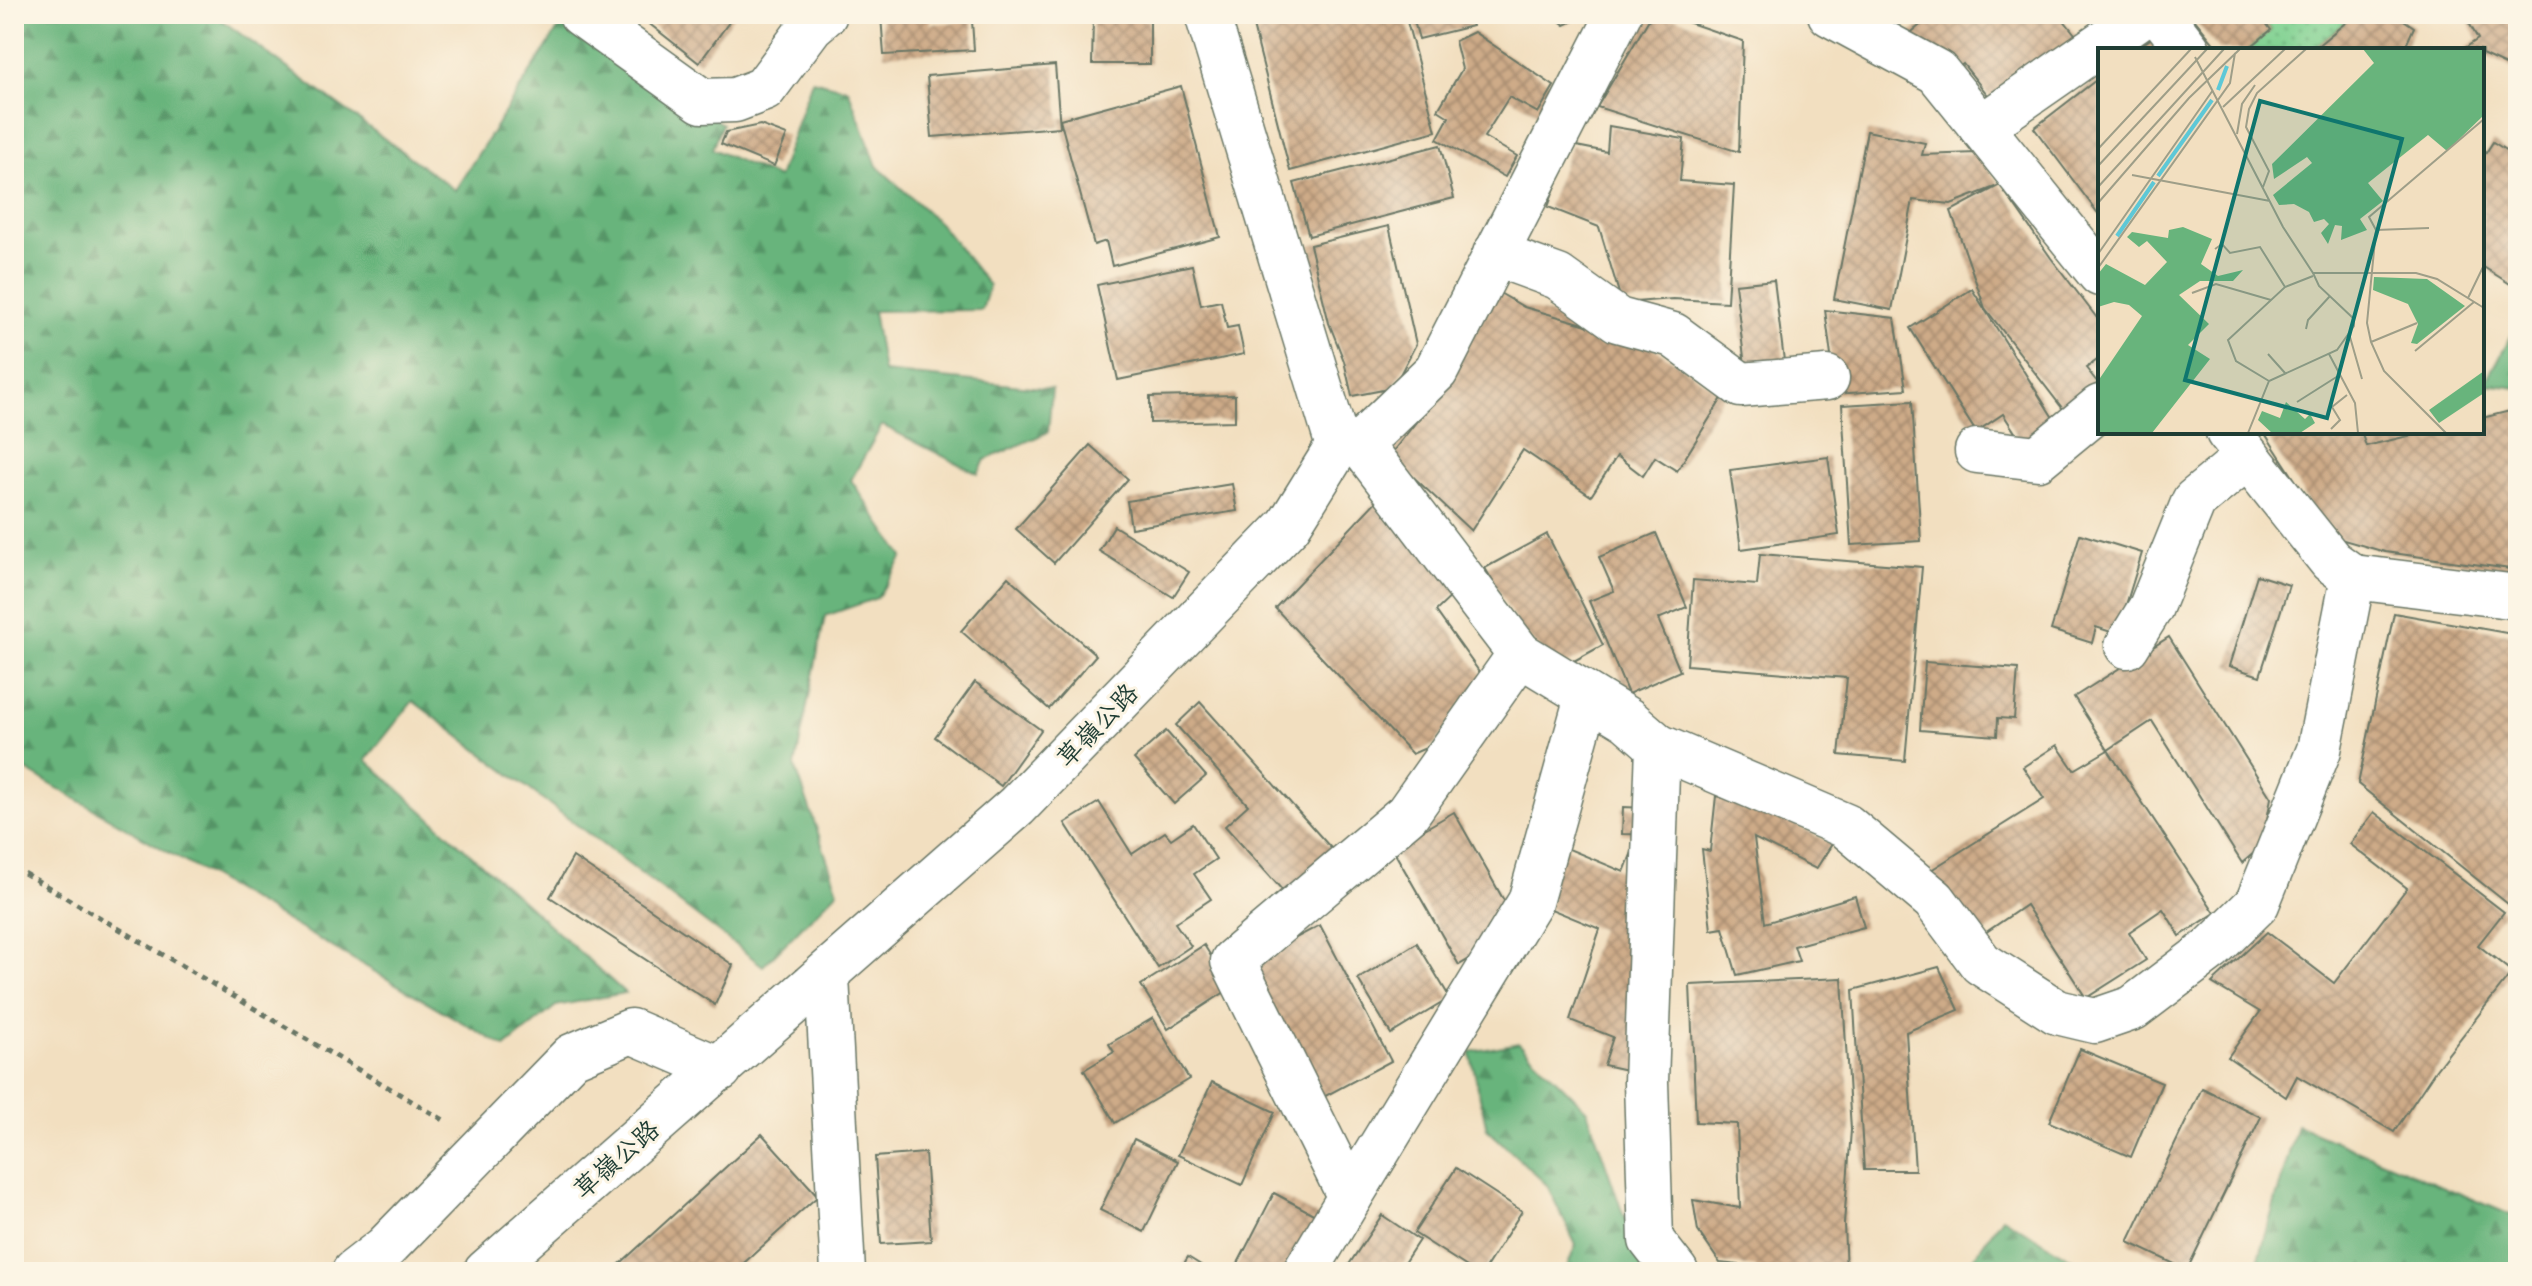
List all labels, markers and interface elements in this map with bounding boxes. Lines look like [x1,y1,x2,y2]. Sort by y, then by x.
inset map [2098,48,2484,434]
street label: 草嶺公路 [1044,672,1150,778]
street label: 草嶺公路 [562,1108,670,1210]

